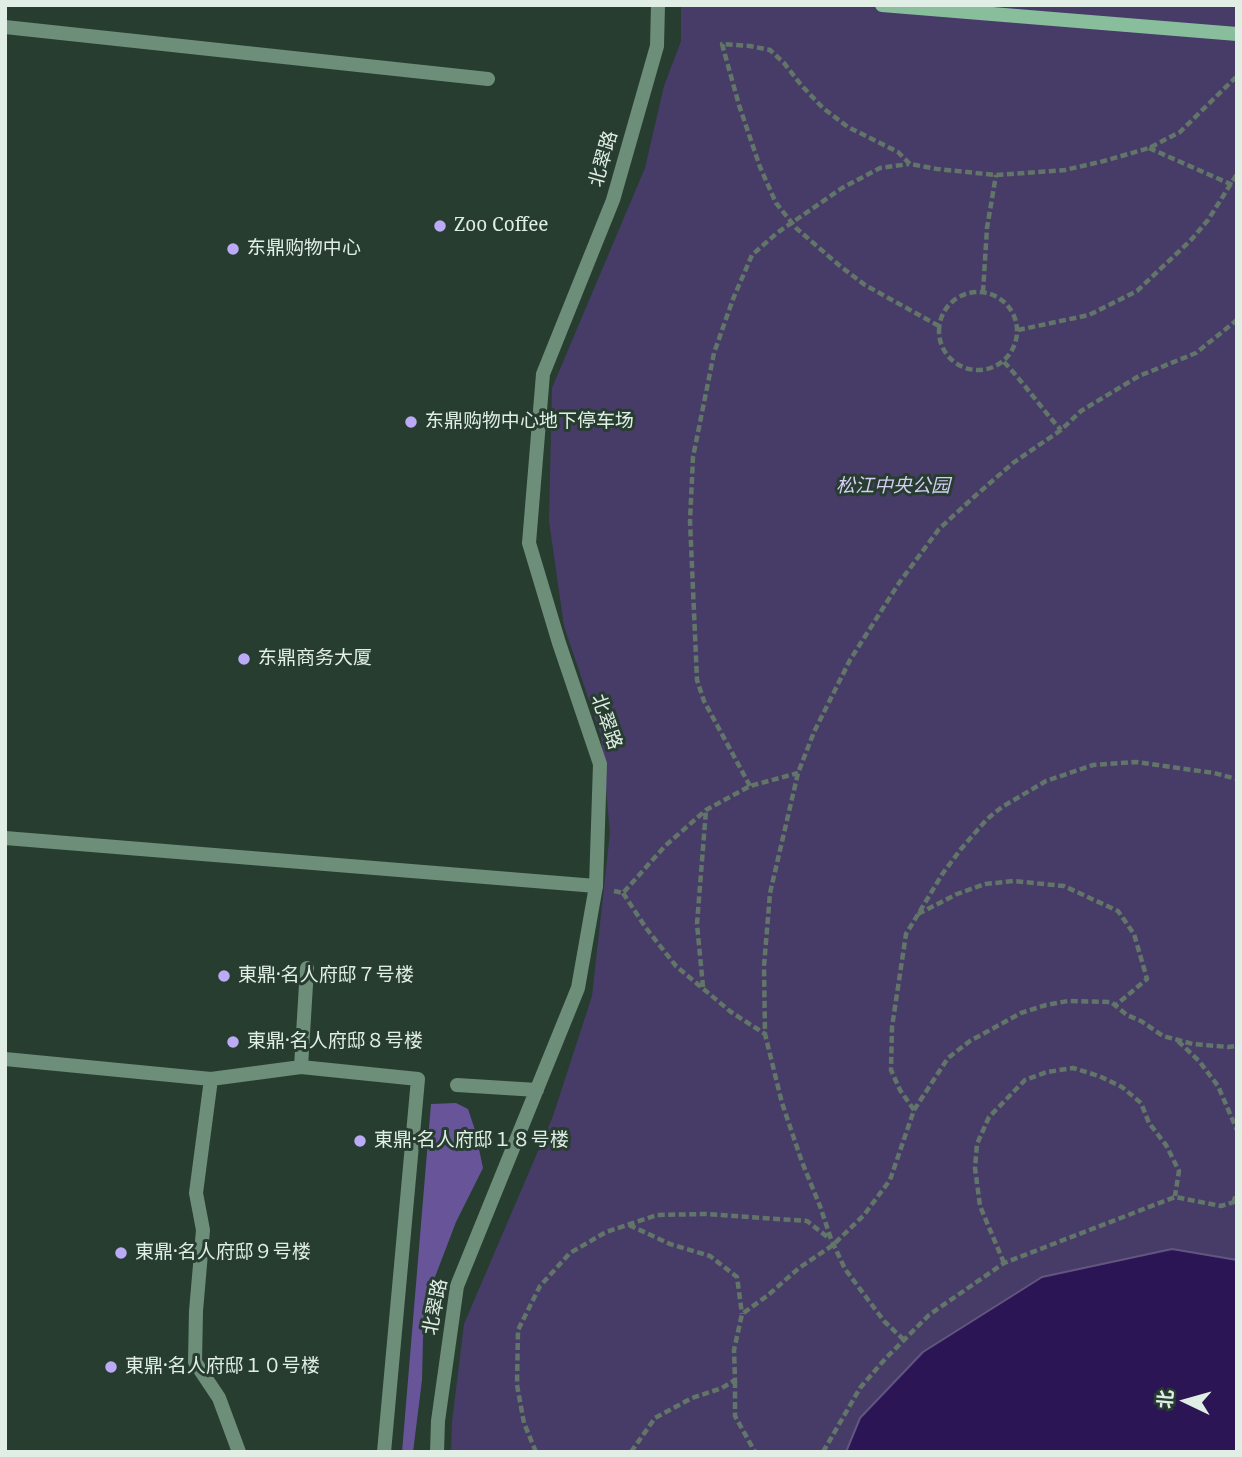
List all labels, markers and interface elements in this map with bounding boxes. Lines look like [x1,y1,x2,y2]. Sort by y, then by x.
street label: 北翠路 [585,128,623,190]
place label: Zoo Coffee [454,215,549,237]
marker: Zoo Coffee [432,218,448,234]
place label: 东鼎购物中心 [247,238,361,260]
marker: 东鼎购物中心 [225,241,241,257]
place label: 东鼎购物中心地下停车场 [425,411,634,433]
marker: 东鼎购物中心地下停车场 [403,414,419,430]
park label: 松江中央公园 [836,476,950,498]
place label: 东鼎商务大厦 [258,648,372,670]
marker: 东鼎商务大厦 [236,651,252,667]
street label: 北翠路 [586,691,626,753]
place label: 東鼎·名人府邸７号楼 [238,965,414,987]
marker: 東鼎·名人府邸７号楼 [216,968,232,984]
place label: 東鼎·名人府邸８号楼 [247,1031,423,1053]
marker: 東鼎·名人府邸８号楼 [225,1034,241,1050]
place label: 東鼎·名人府邸１８号楼 [374,1130,569,1152]
marker: 東鼎·名人府邸１８号楼 [352,1133,368,1149]
place label: 東鼎·名人府邸９号楼 [135,1242,311,1264]
marker: 東鼎·名人府邸９号楼 [113,1245,129,1261]
street label: 北翠路 [419,1277,453,1337]
place label: 東鼎·名人府邸１０号楼 [125,1356,320,1378]
marker: 東鼎·名人府邸１０号楼 [103,1359,119,1375]
north arrow [1151,1366,1221,1436]
text: 北 [1151,1389,1179,1410]

